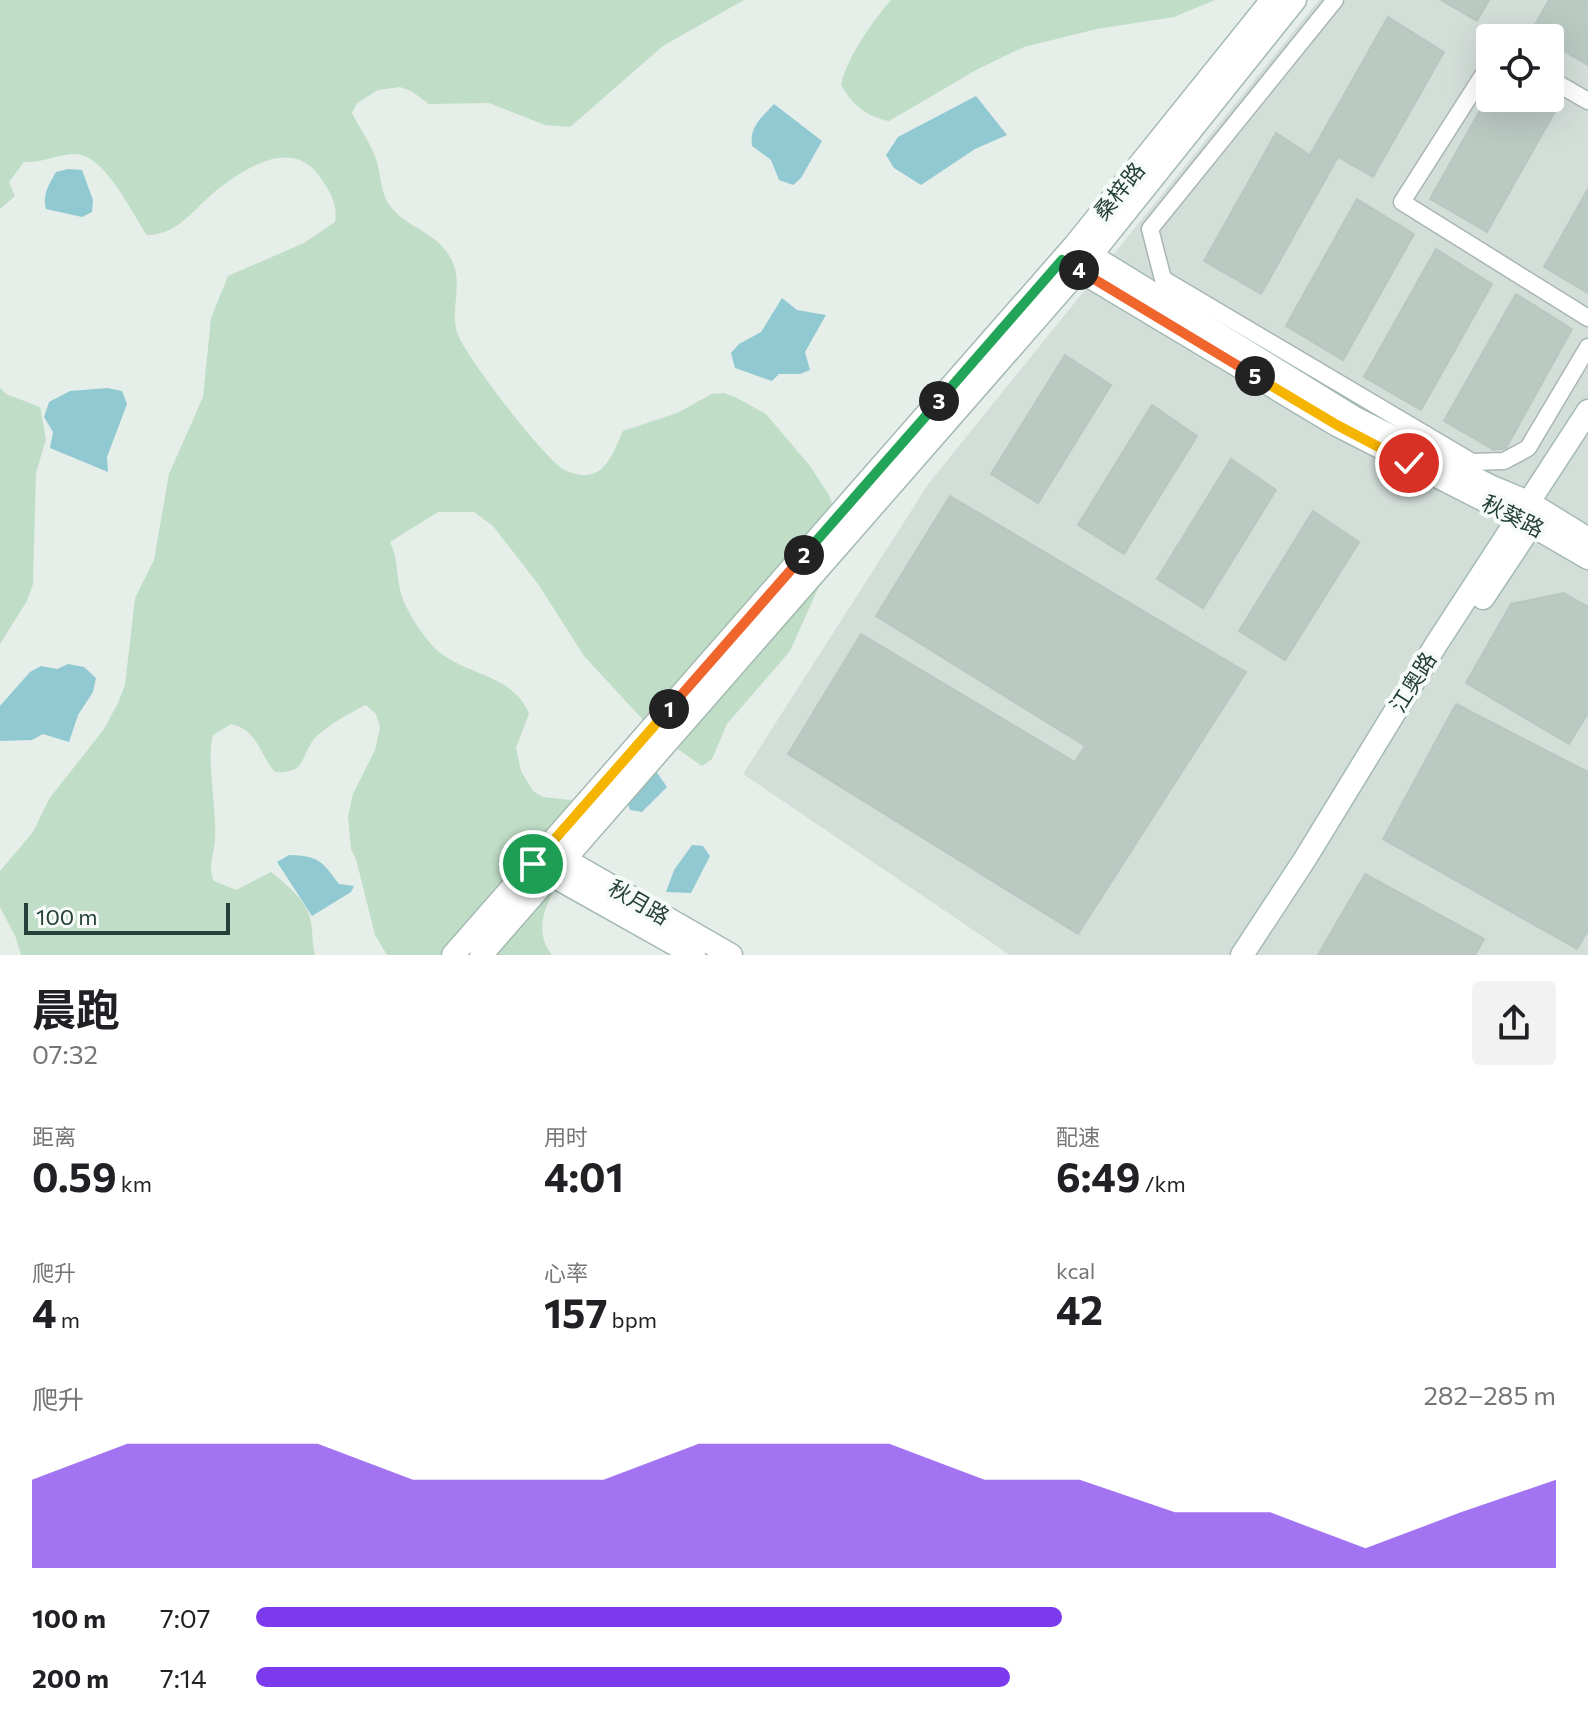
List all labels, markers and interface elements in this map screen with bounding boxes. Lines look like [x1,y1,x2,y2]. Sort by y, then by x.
map controls [1476,24,1564,112]
button: locate [1476,24,1564,112]
street label: 桑梓路 [1087,157,1150,225]
pin: 4 [1059,250,1099,290]
text: 4 [1072,256,1086,283]
pin: 5 [1235,356,1275,396]
text: 5 [1249,362,1261,389]
pin: 3 [919,381,959,421]
text: 3 [933,387,945,414]
pin [1375,429,1443,497]
icon: check [1387,441,1431,485]
street label: 秋葵路 [1478,489,1549,543]
pin: 2 [784,535,824,575]
text: 2 [798,541,810,568]
street label: 江奥路 [1384,647,1442,717]
pin: 1 [649,689,689,729]
text: 1 [664,695,674,722]
pin [499,830,567,898]
icon: arrive [511,842,555,886]
street label: 秋月路 [604,873,675,930]
scale bar [24,899,230,935]
text: 100 m [36,903,98,930]
text: 晨跑 [32,981,120,1035]
button: share [1472,981,1556,1065]
text: 07:32 [32,1038,98,1069]
text: 距离 [32,1123,76,1150]
text: 用时 [544,1123,588,1150]
text: 配速 [1056,1123,1100,1150]
text: 0.59 [32,1151,117,1200]
text: 4:01 [544,1151,624,1200]
text: 6:49 [1056,1151,1140,1200]
text: km [117,1170,152,1197]
text: /km [1140,1170,1186,1197]
text: kcal [1056,1257,1095,1284]
text: 爬升 [32,1259,76,1286]
text: 心率 [544,1259,588,1286]
text: 42 [1056,1284,1103,1333]
text: 4 [32,1287,57,1336]
text: 157 [544,1287,607,1336]
text: m [57,1306,80,1333]
text: bpm [607,1306,657,1333]
text: 282–285 m [1423,1379,1556,1410]
text: 爬升 [32,1383,84,1414]
text: 100 m [32,1602,106,1633]
text: 7:07 [160,1602,210,1633]
text: 200 m [32,1662,109,1693]
text: 7:14 [160,1662,207,1693]

